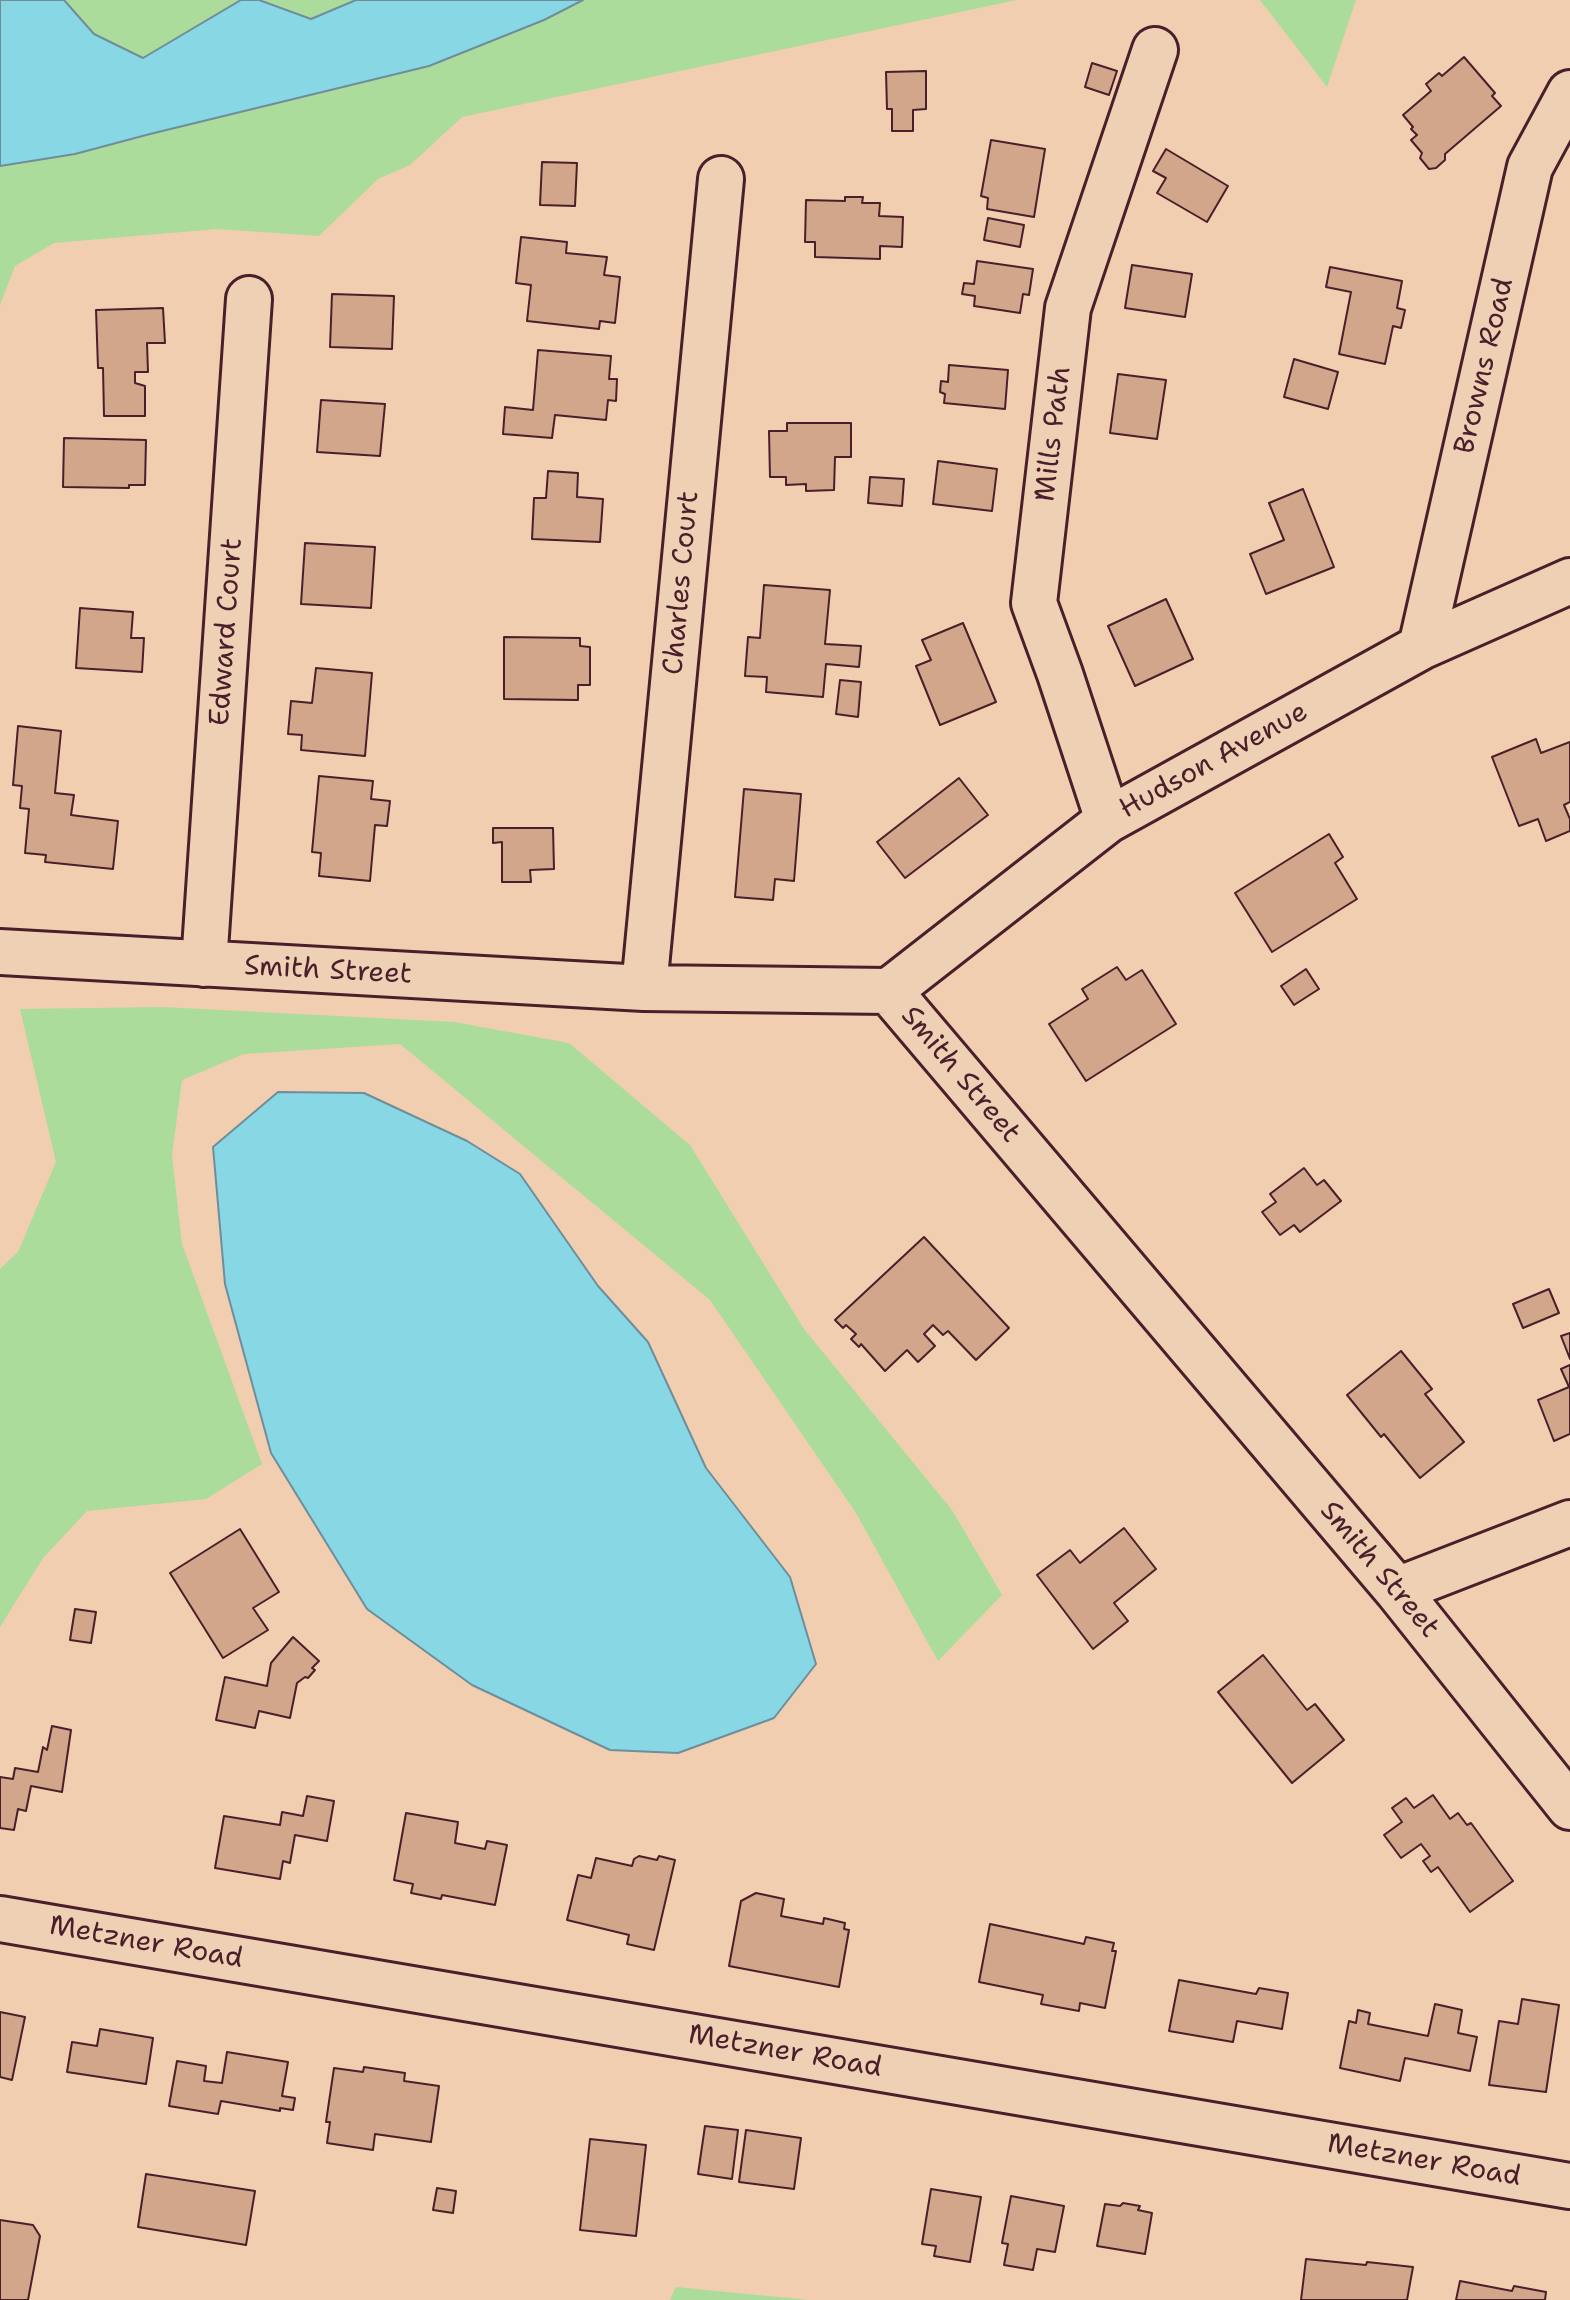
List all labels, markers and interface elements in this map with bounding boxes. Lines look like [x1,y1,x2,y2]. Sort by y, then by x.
street label: Browns Road [1448,275,1522,457]
street label: Mills Path [1029,364,1079,504]
street label: Charles Court [657,490,707,676]
street label: Edward Court [204,537,250,727]
street label: Hudson Avenue [1114,695,1314,827]
street label: Smith Street [243,950,413,992]
street label: Smith Street [893,1000,1027,1150]
street label: Smith Street [1312,1495,1446,1645]
street label: Metzner Road [47,1909,245,1977]
street label: Metzner Road [686,2018,884,2086]
street label: Metzner Road [1325,2127,1523,2195]

